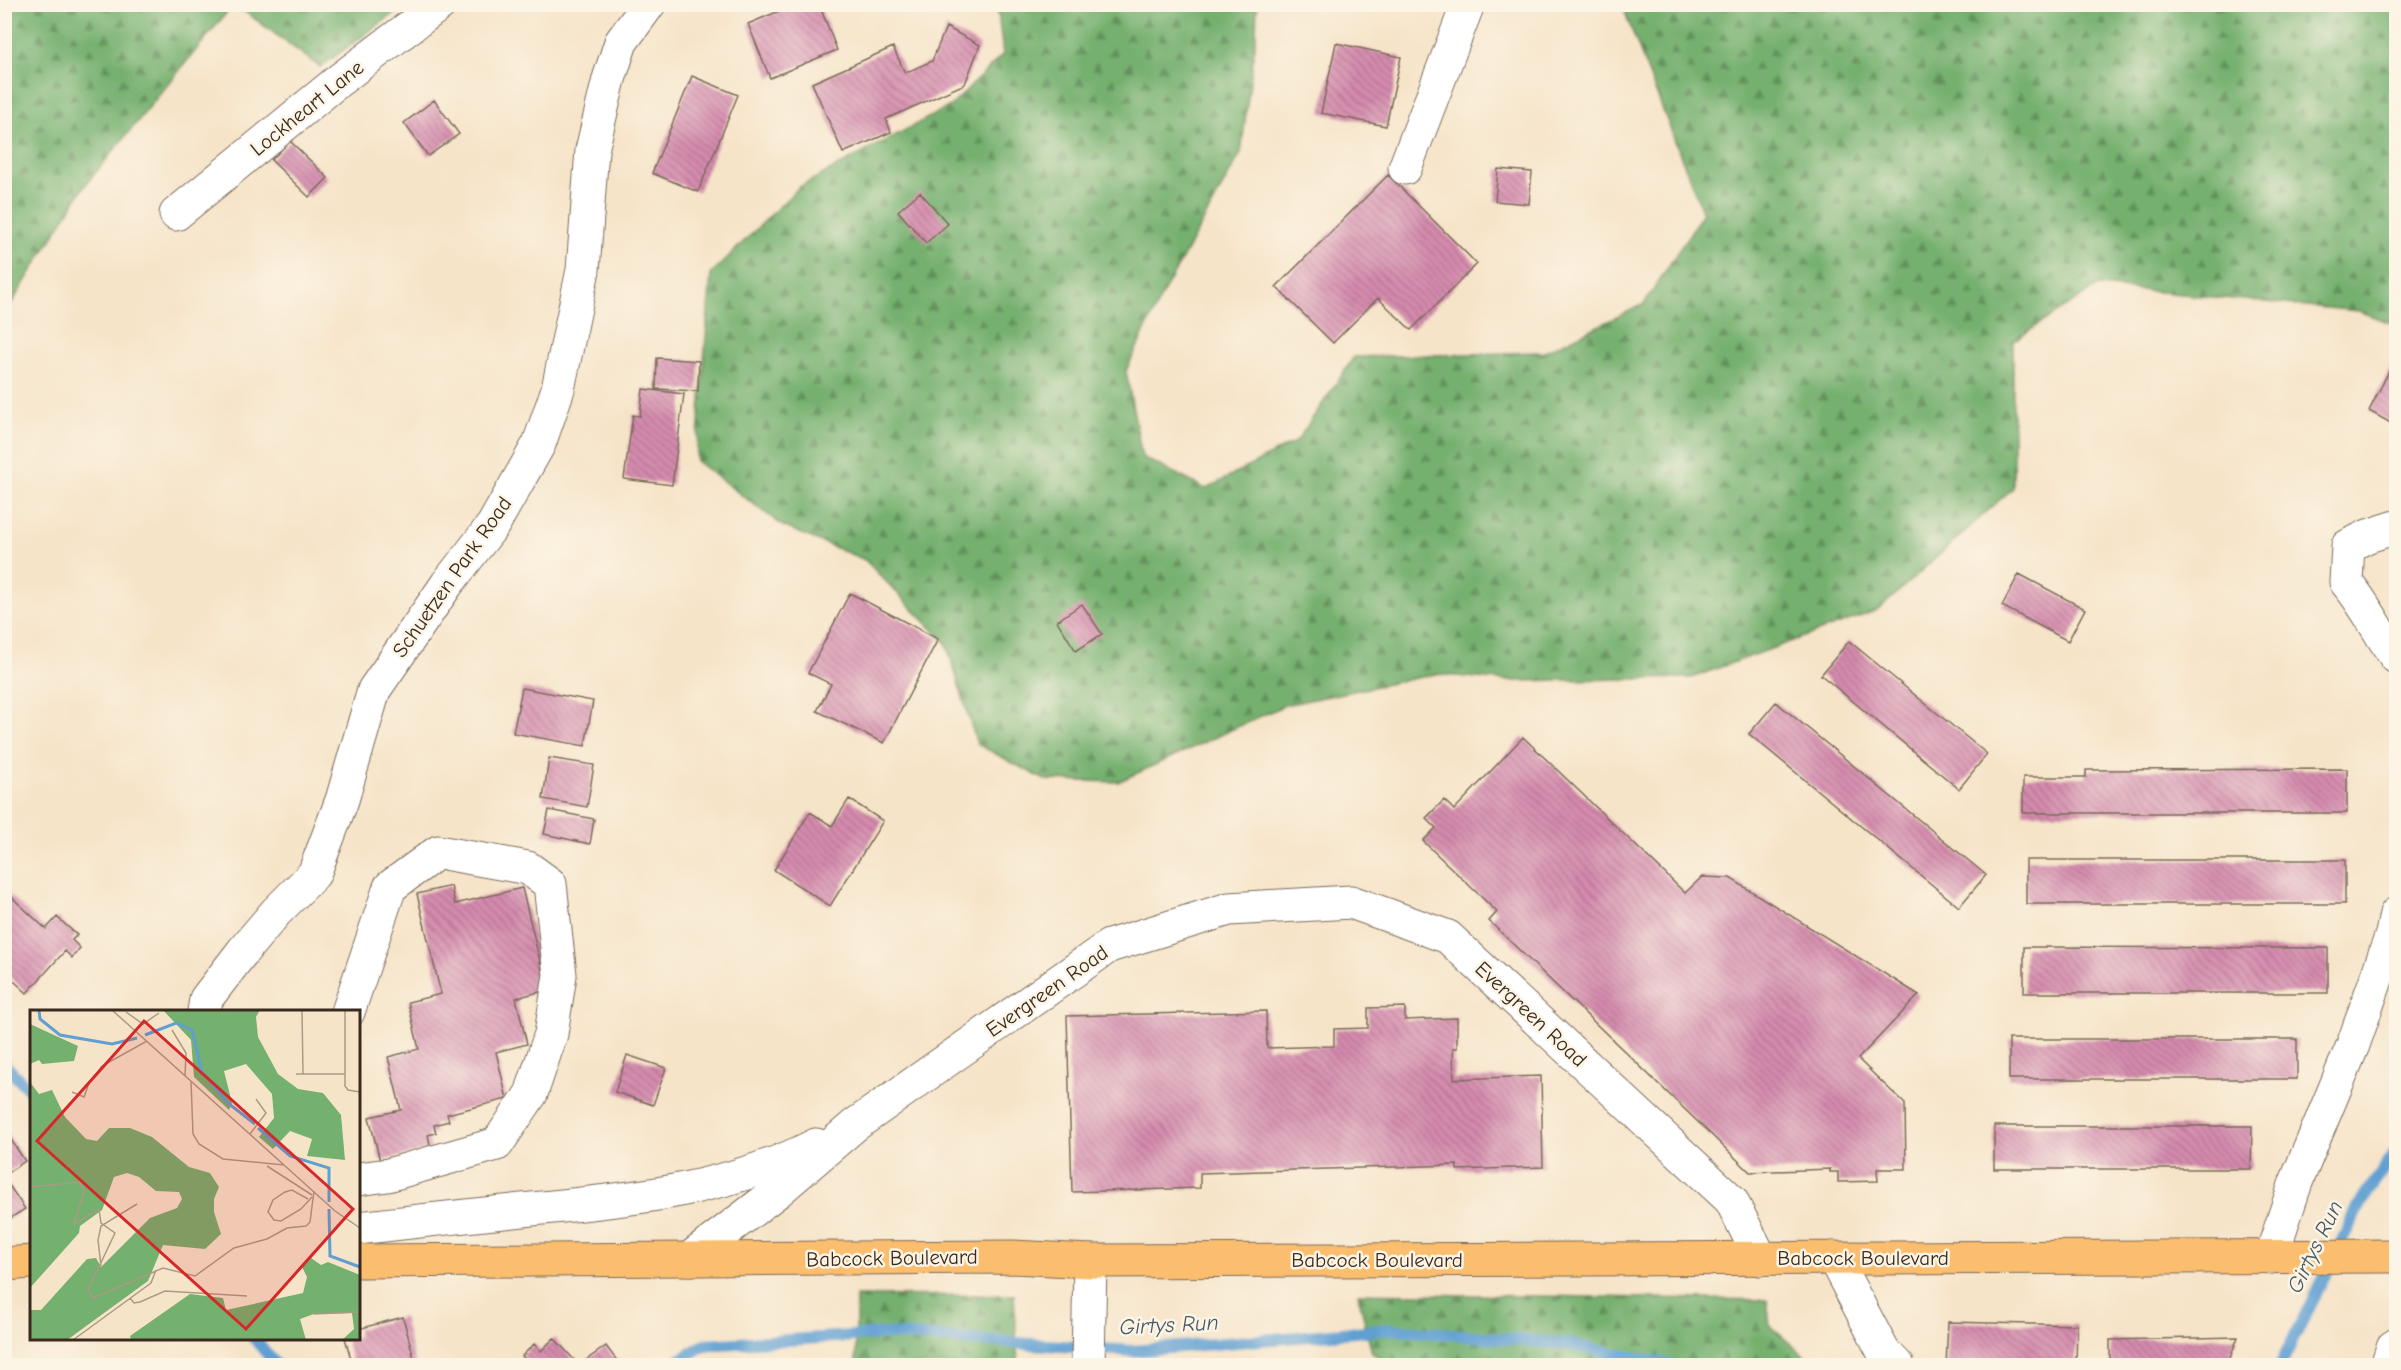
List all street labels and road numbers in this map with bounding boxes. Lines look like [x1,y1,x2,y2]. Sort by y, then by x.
street label: Lockheart Lane [246,55,368,161]
street label: Schuetzen Park Road [388,492,516,662]
street label: Evergreen Road [981,940,1113,1042]
street label: Evergreen Road [1470,956,1592,1072]
street label: Babcock Boulevard [806,1245,978,1271]
street label: Babcock Boulevard [1777,1246,1949,1270]
street label: Babcock Boulevard [1291,1248,1463,1272]

